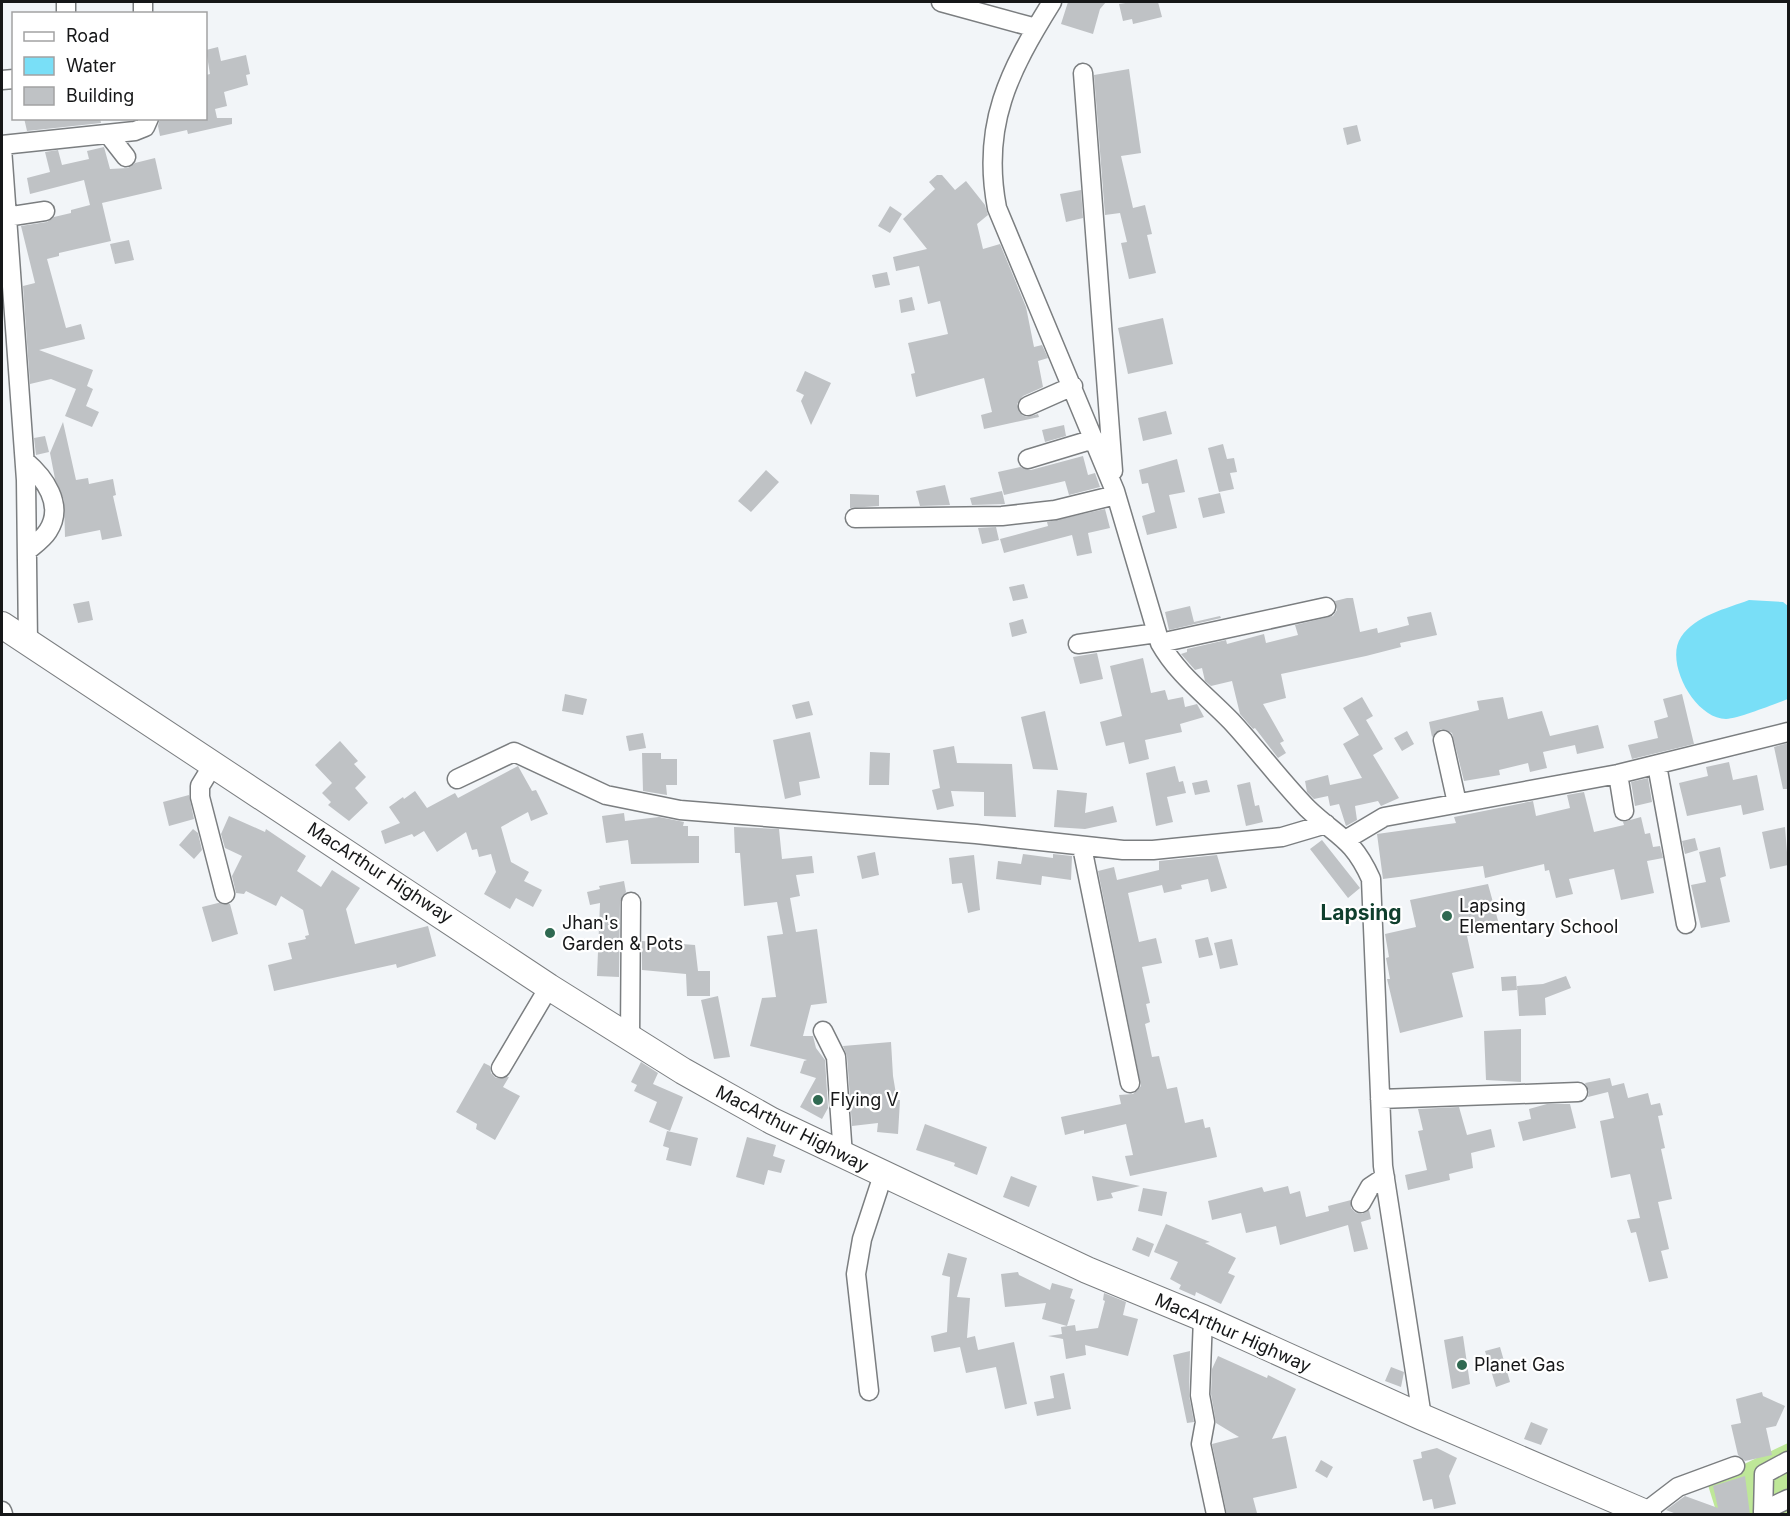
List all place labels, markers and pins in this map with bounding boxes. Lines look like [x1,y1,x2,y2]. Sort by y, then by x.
place label: Lapsing Elementary School [1459,895,1618,937]
marker: Lapsing Elementary School [1440,909,1454,923]
place label: Jhan's Garden & Pots [562,912,683,954]
marker: Jhan's Garden & Pots [543,926,557,940]
place label: Flying V [830,1089,899,1110]
marker: Flying V [811,1093,825,1107]
place label: Planet Gas [1474,1354,1565,1375]
marker: Planet Gas [1455,1358,1469,1372]

